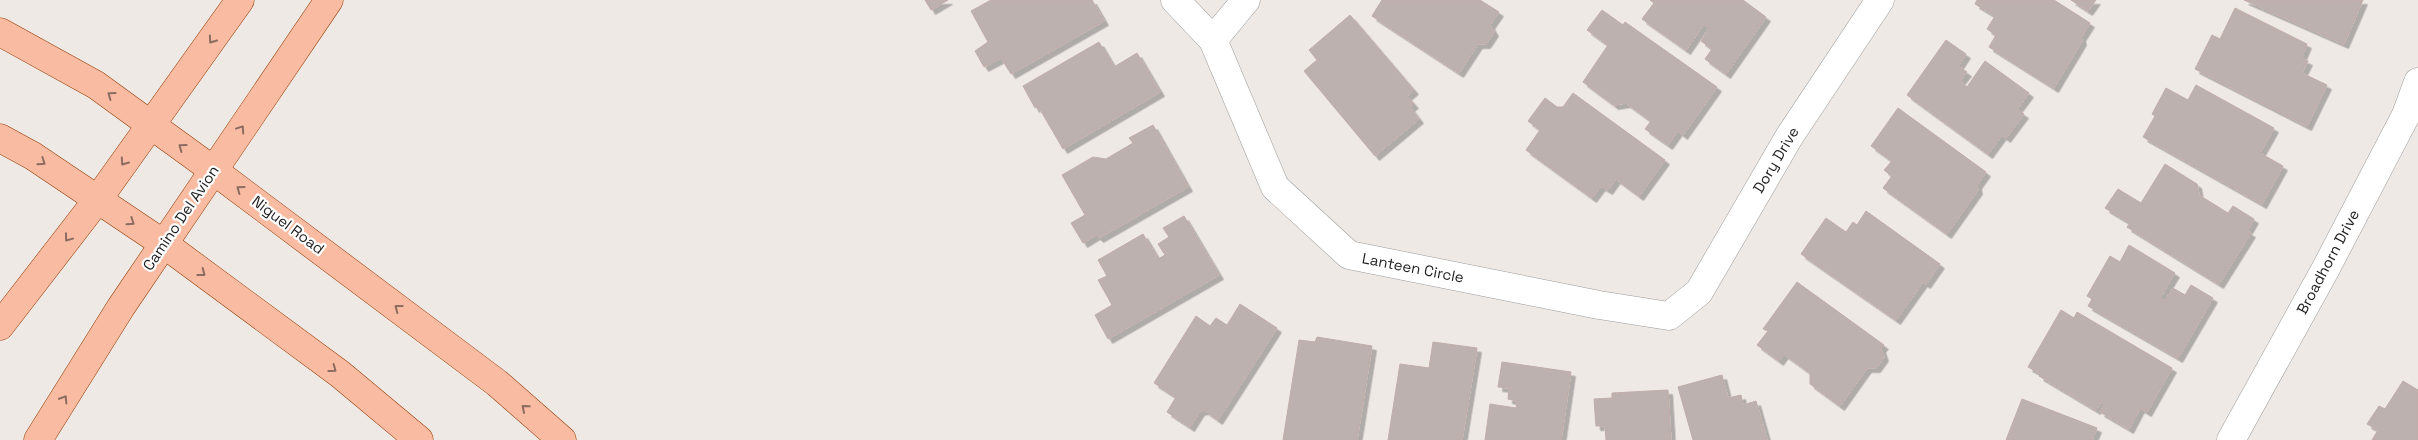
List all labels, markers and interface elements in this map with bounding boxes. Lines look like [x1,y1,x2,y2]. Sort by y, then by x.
one-way arrow [209,34,218,44]
one-way arrow [108,93,117,101]
street label: Dory Drive [1748,123,1803,196]
one-way arrow [235,126,244,135]
one-way arrow [178,144,188,153]
one-way arrow [37,156,46,166]
one-way arrow [121,156,130,166]
street label: Camino Del Avion [138,162,223,274]
one-way arrow [236,186,246,195]
street label: Niguel Road [248,191,328,258]
street label: Broadhorn Drive [2292,206,2363,317]
one-way arrow [125,215,134,225]
one-way arrow [65,232,74,242]
street label: Lanteen Circle [1360,248,1466,287]
one-way arrow [196,267,206,276]
one-way arrow [394,304,403,313]
one-way arrow [327,364,336,372]
one-way arrow [58,395,67,404]
one-way arrow [522,405,531,414]

